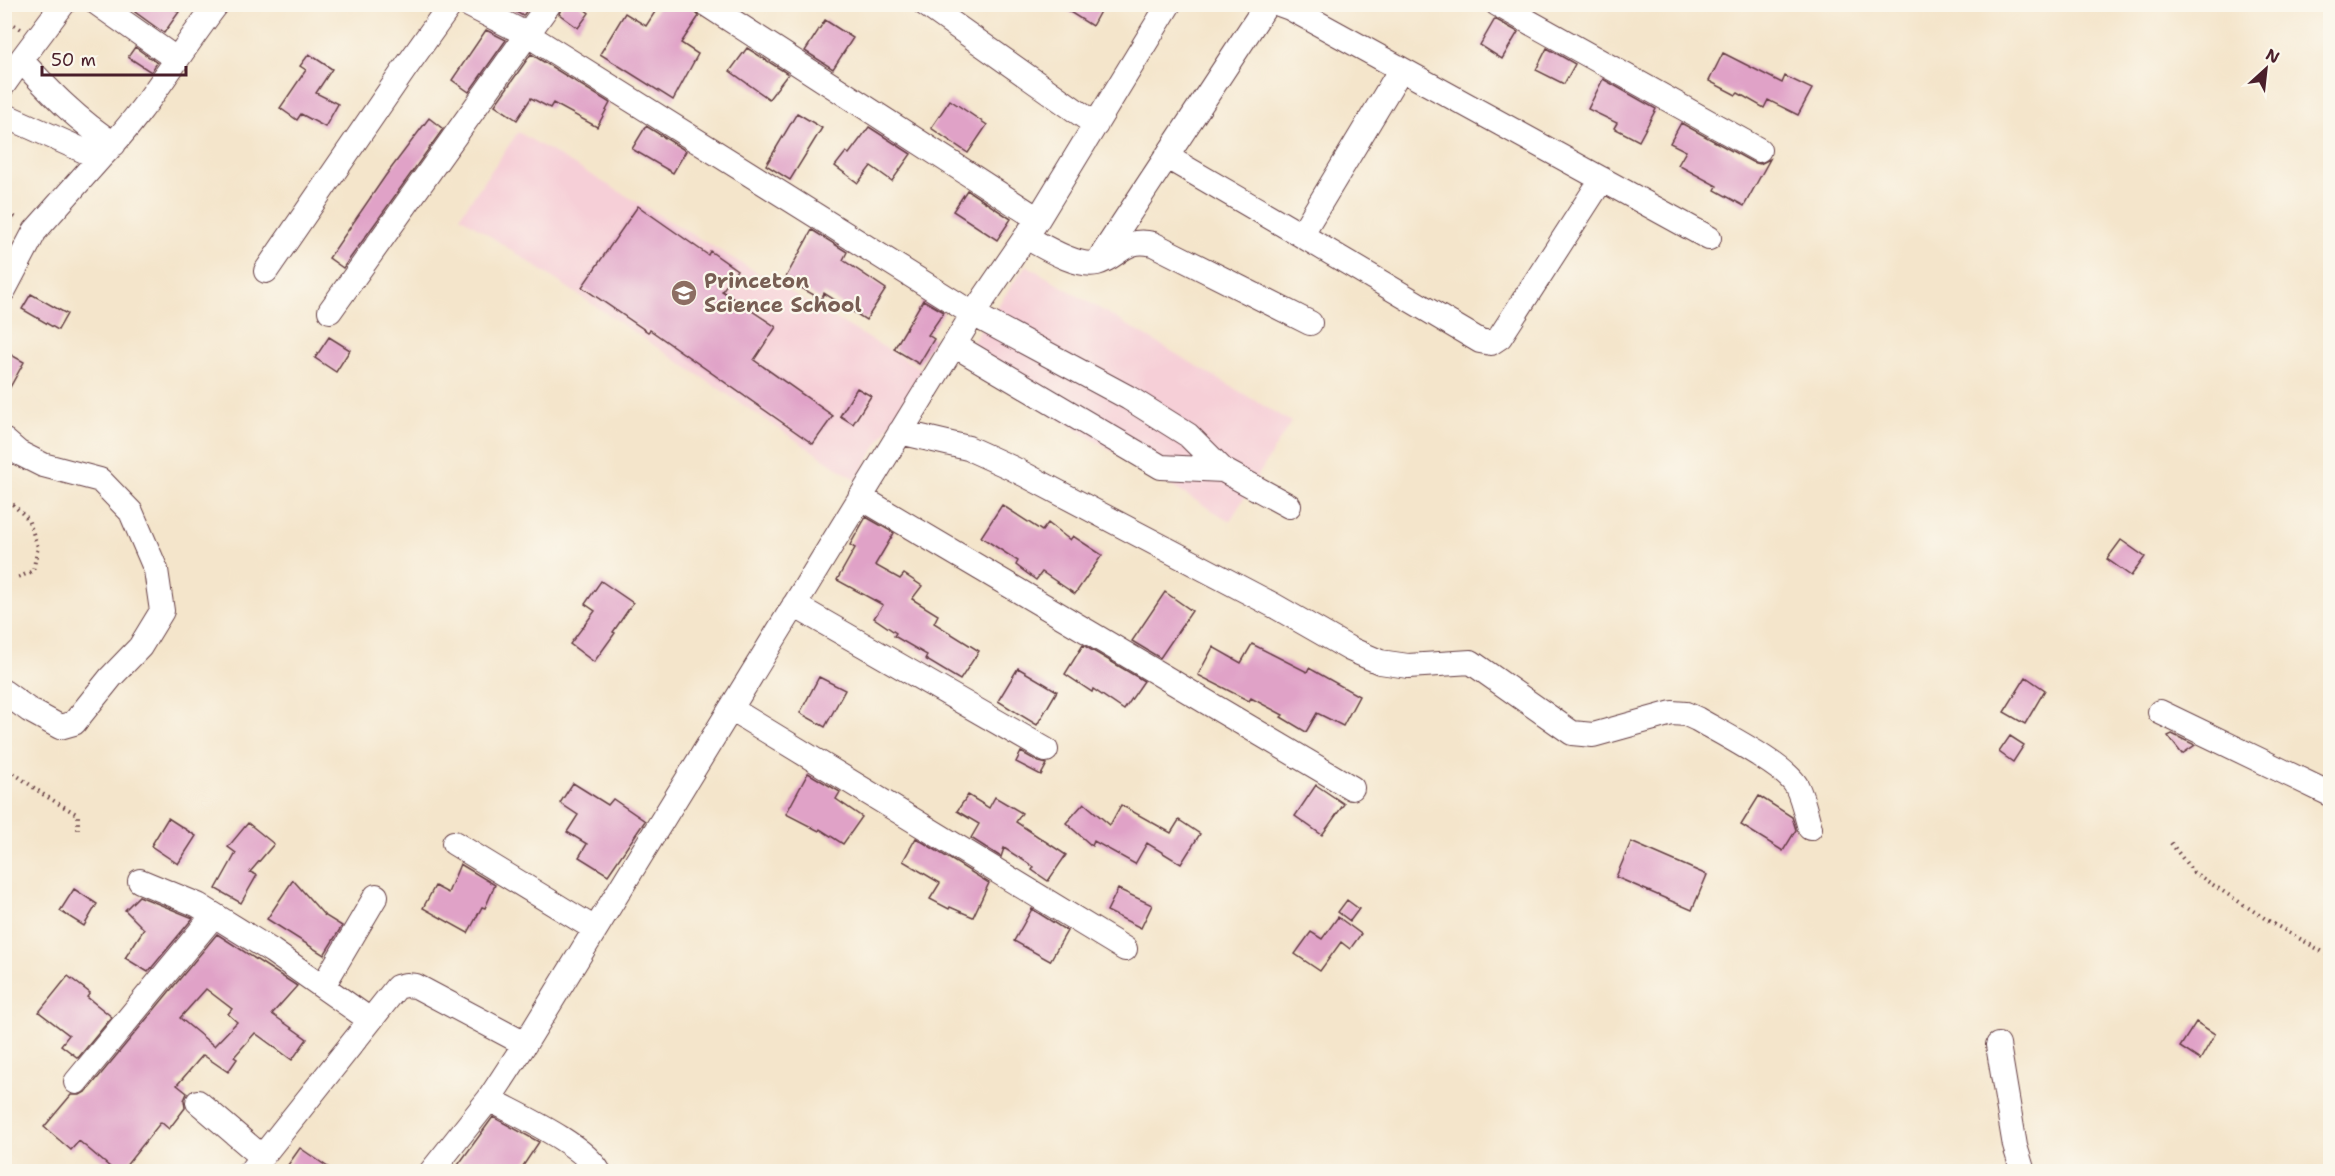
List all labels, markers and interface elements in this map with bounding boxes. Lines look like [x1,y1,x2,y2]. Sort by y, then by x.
scale bar [42,39,186,77]
north arrow [2236,39,2296,99]
text: N [2262,44,2283,68]
text: 50 m [51,48,96,72]
place label: Princeton Science School [704,267,862,319]
school or university icon: Princeton Science School [669,278,699,308]

